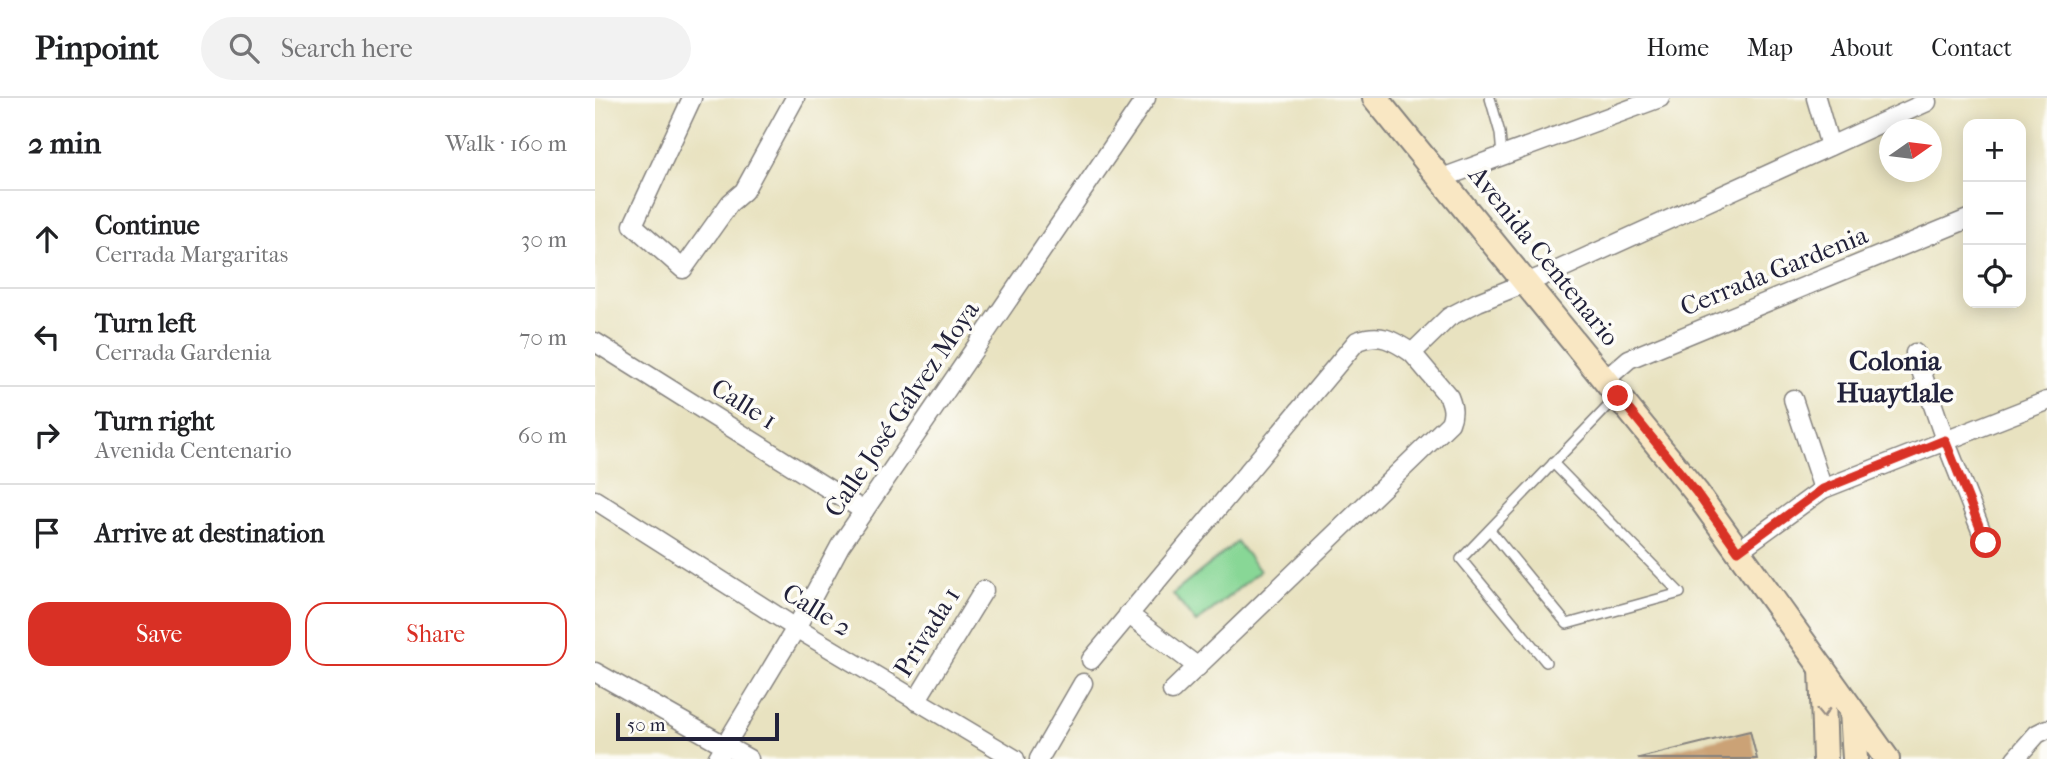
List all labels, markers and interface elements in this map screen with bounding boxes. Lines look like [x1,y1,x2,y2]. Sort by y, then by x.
search box [201,17,691,80]
text: Pinpoint [35,29,159,68]
icon: search [225,29,263,67]
text: Search here [281,33,413,64]
text: Home [1647,34,1709,62]
text: Map [1747,34,1793,62]
text: About [1831,34,1893,62]
text: Contact [1931,34,2012,62]
north arrow [1879,119,1942,182]
map controls [1963,119,2026,308]
button: + [1963,119,2026,182]
text: 2 min [28,126,101,161]
text: Walk · 160 m [445,130,567,157]
street label: Avenida Centenario [1461,159,1626,352]
button: − [1963,182,2026,245]
text: Continue [95,210,200,241]
street label: Cerrada Gardenia [1676,219,1873,323]
icon: ahead [28,220,66,258]
text: 30 m [521,226,567,253]
text: Cerrada Margaritas [95,241,288,268]
button: locate [1963,245,2026,308]
street label: Calle José Gálvez Moya [818,294,986,523]
text: Turn left [95,308,196,339]
icon: left [28,318,66,356]
text: 70 m [519,324,567,351]
text: Cerrada Gardenia [95,339,271,366]
district label: Colonia Huaytlale [1836,344,1954,409]
street label: Calle 1 [705,372,783,436]
route end [1602,380,1633,411]
text: Turn right [95,406,215,437]
icon: right [28,416,66,454]
text: 60 m [518,422,567,449]
text: Avenida Centenario [95,437,292,464]
icon: arrive [28,514,66,552]
text: Arrive at destination [95,518,325,549]
route start [1970,527,2001,558]
street label: Calle 2 [777,577,857,643]
street label: Privada 1 [887,581,967,683]
button: Save [28,602,291,666]
button: Share [305,602,567,666]
one-way arrow [1816,708,1831,719]
scale bar [616,710,779,742]
text: 50 m [627,714,666,736]

